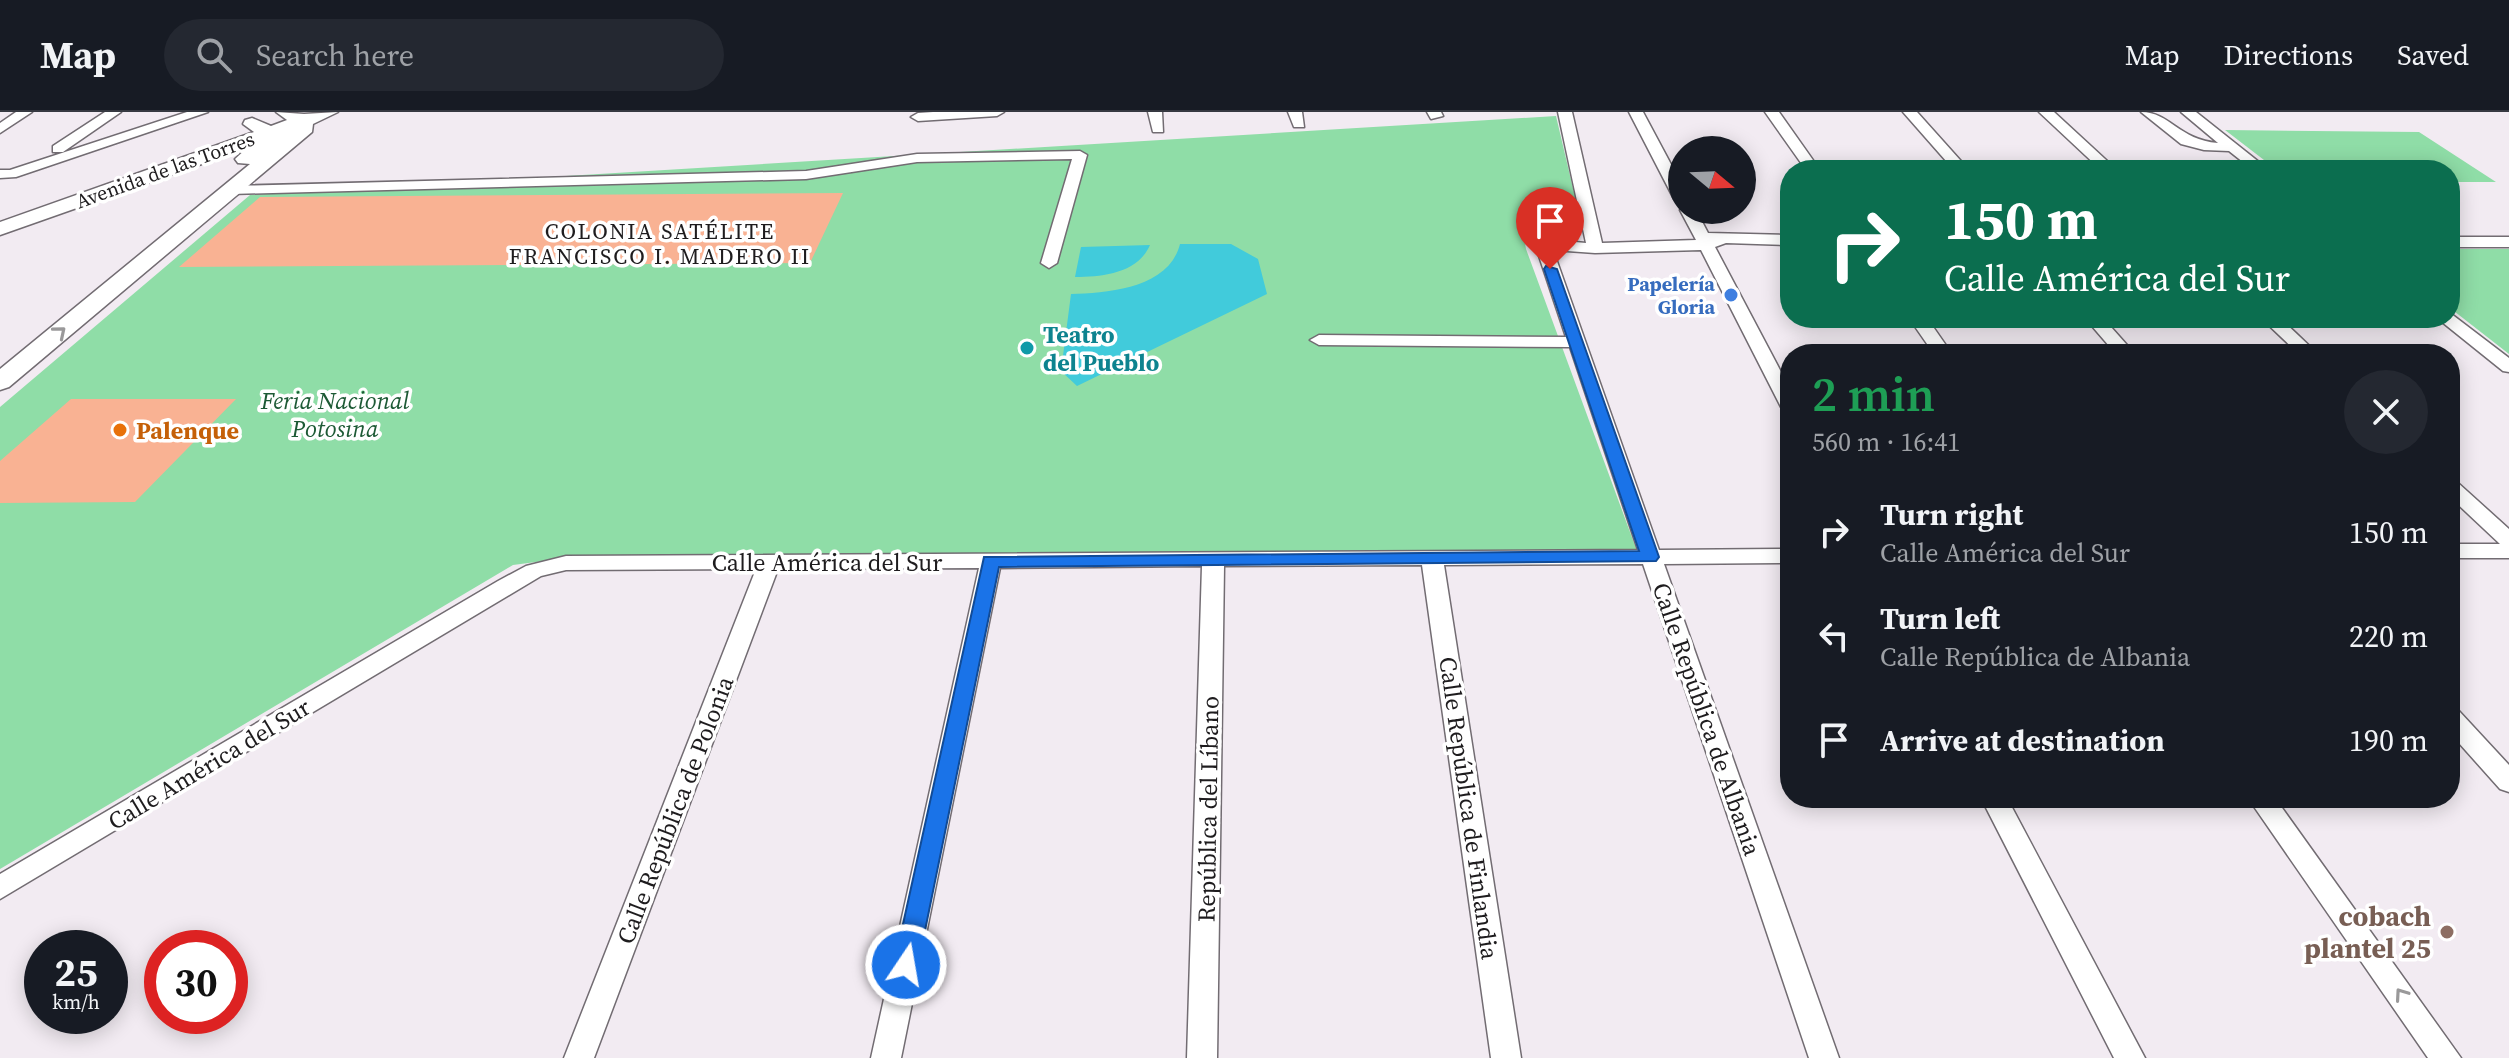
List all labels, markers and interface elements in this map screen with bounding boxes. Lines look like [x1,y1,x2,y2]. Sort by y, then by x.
search box [164,19,724,91]
text: Map [40,29,116,81]
icon: search [192,33,236,77]
text: Search here [256,35,414,76]
text: Map [2125,36,2180,74]
text: Directions [2224,36,2353,74]
text: Saved [2397,36,2469,74]
street label: Avenida de las Torres [72,125,258,215]
north arrow [1668,136,1756,224]
map controls [1668,136,1756,224]
text: 150 m [1944,181,2098,258]
pin [1516,187,1584,269]
icon: right [1812,192,1916,296]
icon: arrive [1528,199,1572,243]
district label: COLONIA SATÉLITE FRANCISCO I. MADERO II [509,216,811,271]
text: Calle América del Sur [1944,254,2290,303]
place label: Papelería Gloria [1627,270,1715,321]
marker: Papelería Gloria [1722,286,1740,304]
place label: Teatro del Pueblo [1043,318,1159,379]
one-way arrow [51,327,65,342]
marker: Teatro del Pueblo [1018,339,1036,357]
text: 2 min [1812,361,1935,427]
button: close [2344,370,2428,454]
park label: Feria Nacional Potosina [260,384,410,445]
place label: Palenque [136,414,239,447]
marker: Palenque [111,421,129,439]
text: 560 m · 16:41 [1812,424,1960,460]
text: Turn right [1880,494,2023,535]
icon: right [1812,510,1856,554]
text: 150 m [2349,512,2428,553]
text: Calle América del Sur [1880,535,2130,571]
street label: Calle América del Sur [712,546,942,579]
street label: Calle República de Albania [1645,578,1769,861]
text: Turn left [1880,598,2000,639]
icon: left [1812,614,1856,658]
text: 220 m [2349,616,2428,657]
text: Calle República de Albania [1880,639,2190,675]
street label: Calle República de Finlandia [1431,655,1507,962]
street label: Calle República de Polonia [609,671,742,949]
street label: Calle América del Sur [102,690,316,838]
street label: República del Líbano [1190,696,1226,922]
icon: arrive [1812,718,1856,762]
text: Arrive at destination [1880,720,2165,761]
text: 190 m [2349,720,2428,761]
place label: cobach plantel 25 [2304,897,2431,967]
position arrow [864,923,948,1007]
marker: cobach plantel 25 [2438,923,2456,941]
speed limit sign: 30 [144,930,248,1034]
text: 25 [54,945,98,999]
text: km/h [52,988,100,1016]
one-way arrow [2396,989,2410,1003]

